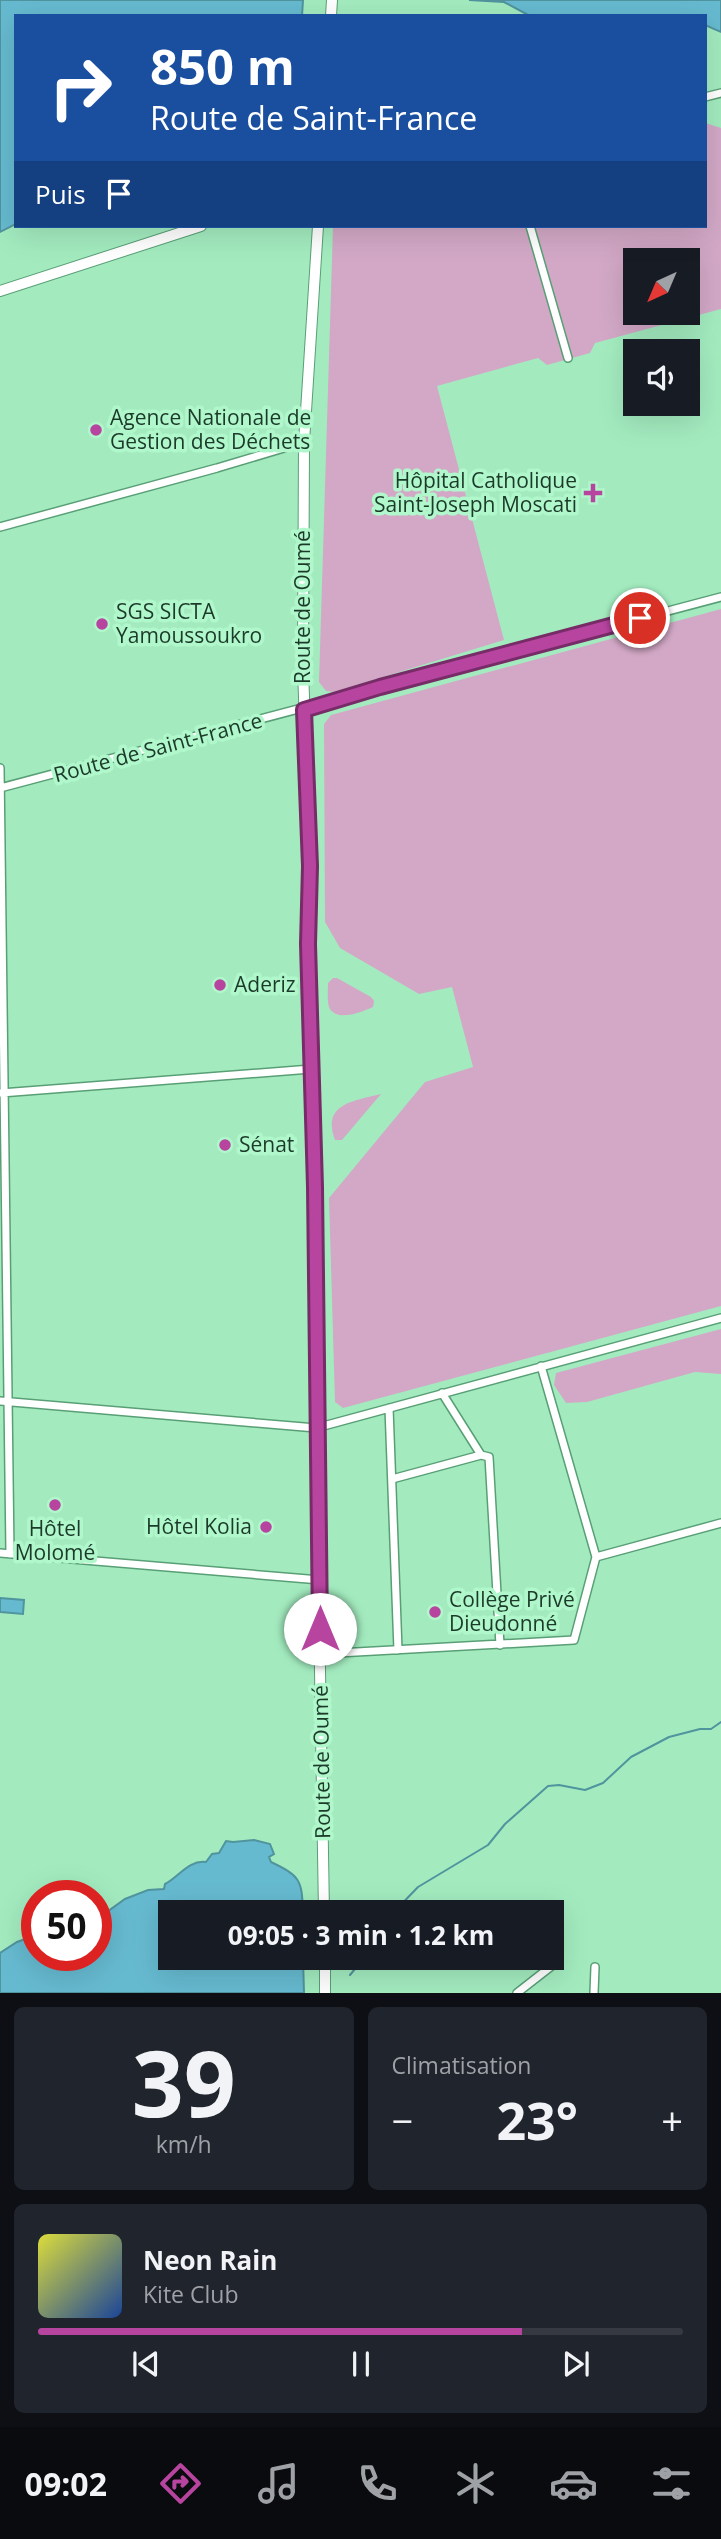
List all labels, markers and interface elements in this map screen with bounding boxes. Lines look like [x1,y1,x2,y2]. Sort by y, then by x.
text: 850 m [150,33,295,99]
icon: right [35,42,126,133]
text: Route de Saint-France [150,96,477,139]
icon: arrive [100,175,138,213]
text: Puis [35,176,86,212]
north arrow [623,248,700,326]
map controls [623,248,700,416]
button: sound [623,339,700,416]
place label: Agence Nationale de Gestion des Déchets [110,403,311,455]
marker: Agence Nationale de Gestion des Déchets [88,422,104,438]
place label: Hôpital Catholique Saint-Joseph Moscati [374,466,577,518]
marker: Hôpital Catholique Saint-Joseph Moscati [583,483,603,503]
street label: Route de Oumé [288,530,316,684]
pin [610,588,670,648]
place label: SGS SICTA Yamoussoukro [116,597,262,649]
icon: arrive [621,599,659,637]
marker: SGS SICTA Yamoussoukro [94,616,110,632]
street label: Route de Saint-France [50,706,265,788]
place label: Aderiz [234,970,296,998]
marker: Aderiz [212,977,228,993]
place label: Sénat [239,1130,294,1158]
marker: Sénat [217,1137,233,1153]
marker: Hôtel Molomé [47,1497,63,1513]
place label: Hôtel Kolia [146,1512,252,1540]
place label: Hôtel Molomé [15,1514,95,1566]
marker: Hôtel Kolia [258,1519,274,1535]
place label: Collège Privé Dieudonné [449,1585,575,1637]
position arrow [283,1592,357,1666]
marker: Collège Privé Dieudonné [427,1604,443,1620]
street label: Route de Oumé [306,1685,336,1839]
speed limit sign: 50 [21,1880,112,1971]
text: 09:05 · 3 min · 1.2 km [228,1917,494,1953]
text: 39 [132,2020,236,2144]
text: Climatisation [392,2049,531,2081]
text: 23° [496,2084,578,2155]
text: − [392,2094,413,2146]
text: + [661,2094,683,2146]
text: km/h [156,2128,212,2160]
text: Neon Rain [143,2242,277,2278]
text: Kite Club [143,2278,238,2310]
icon: previous [127,2345,165,2383]
icon: pause [342,2345,380,2383]
icon: next [557,2345,595,2383]
icon: directions [156,2459,205,2508]
icon: music [254,2459,303,2508]
icon: phone [353,2459,402,2508]
icon: climate [451,2459,500,2508]
icon: car [549,2459,598,2508]
icon: filters [647,2459,696,2508]
text: 09:02 [25,2462,107,2505]

